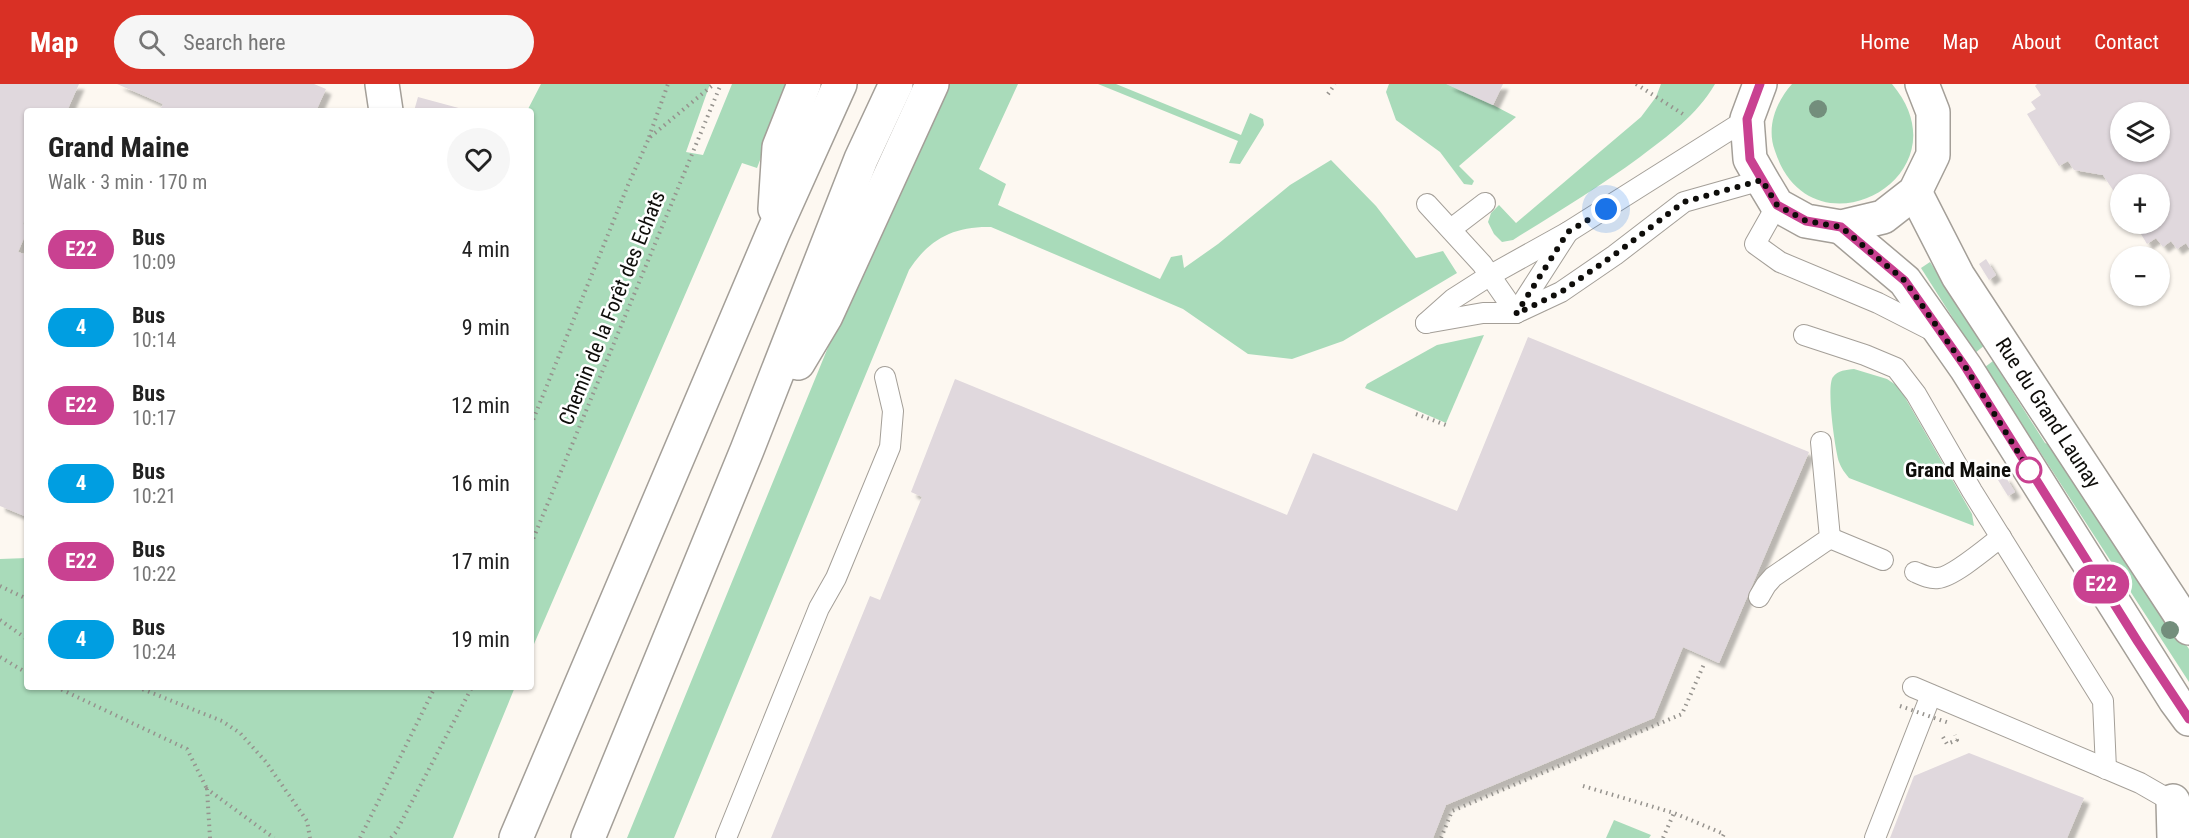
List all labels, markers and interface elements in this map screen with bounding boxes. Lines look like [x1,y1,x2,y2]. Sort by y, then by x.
search box [114,15,534,69]
text: Map [30,26,78,59]
icon: search [135,26,168,59]
text: Search here [183,30,286,55]
text: Home [1860,30,1910,54]
text: Map [1943,30,1979,54]
text: About [2012,30,2061,54]
text: Contact [2094,30,2159,54]
map controls [2110,102,2170,306]
button: layers [2110,102,2170,162]
button: heart [447,128,510,191]
text: Grand Maine [48,131,189,164]
text: Walk · 3 min · 170 m [48,170,207,194]
button: + [2110,174,2170,234]
street label: Chemin de la Forêt des Echats [554,187,670,429]
your location [1591,194,1621,224]
text: Bus [132,225,165,250]
text: E22 [65,237,97,261]
text: 4 min [462,237,510,262]
button: − [2110,246,2170,306]
text: 10:09 [132,250,176,274]
text: Bus [132,303,165,328]
text: 4 [76,315,86,339]
text: 9 min [462,315,510,340]
text: 10:14 [132,328,176,352]
street label: Rue du Grand Launay [1990,333,2106,493]
text: Bus [132,381,165,406]
text: E22 [65,393,97,417]
text: 12 min [451,393,510,418]
text: 10:17 [132,406,176,430]
marker: Grand Maine [2016,457,2042,483]
place label: Grand Maine [1905,458,2011,482]
text: Bus [132,459,165,484]
text: 4 [76,471,86,495]
text: 16 min [451,471,510,496]
text: 10:21 [132,484,176,508]
text: Bus [132,537,165,562]
text: E22 [65,549,97,573]
text: 17 min [451,549,510,574]
text: 10:22 [132,562,176,586]
line badge: E22 [2066,564,2136,604]
text: E22 [2085,572,2117,596]
text: Bus [132,615,165,640]
text: 4 [76,627,86,651]
text: 19 min [451,627,510,652]
text: 10:24 [132,640,176,664]

